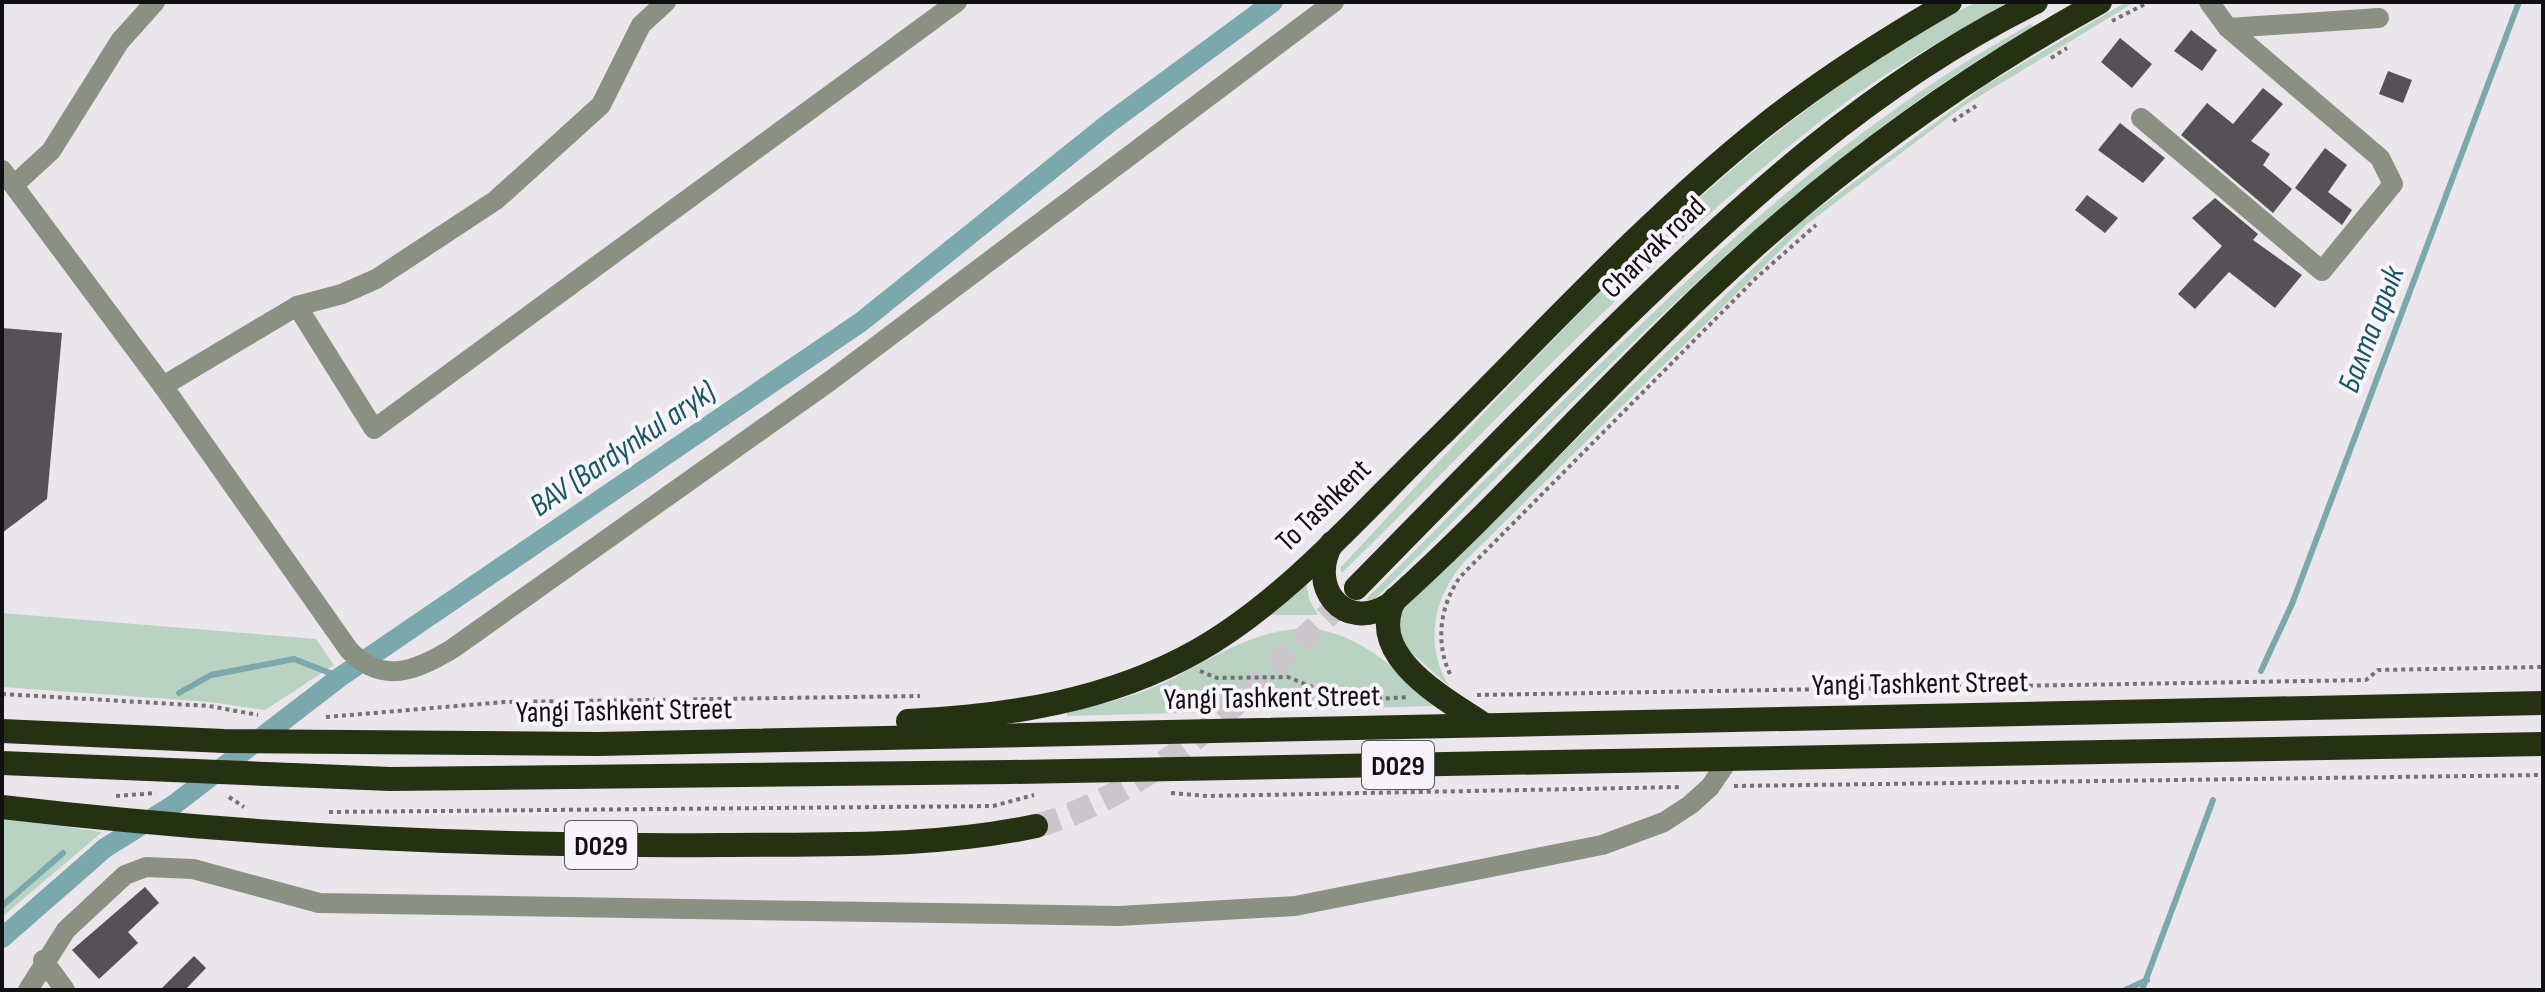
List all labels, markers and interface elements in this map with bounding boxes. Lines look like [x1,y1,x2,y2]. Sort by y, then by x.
street label: Charvak road [1594,189,1713,306]
water label: Балта арык [2330,260,2414,398]
water label: BAV (Bardynkul aryk) [523,373,723,526]
street label: To Tashkent [1269,452,1379,560]
street label: Yangi Tashkent Street [1811,664,2029,704]
street label: Yangi Tashkent Street [1163,678,1381,718]
street label: Yangi Tashkent Street [515,691,733,731]
road number: D029 [1362,741,1434,789]
road number: D029 [565,821,637,869]

